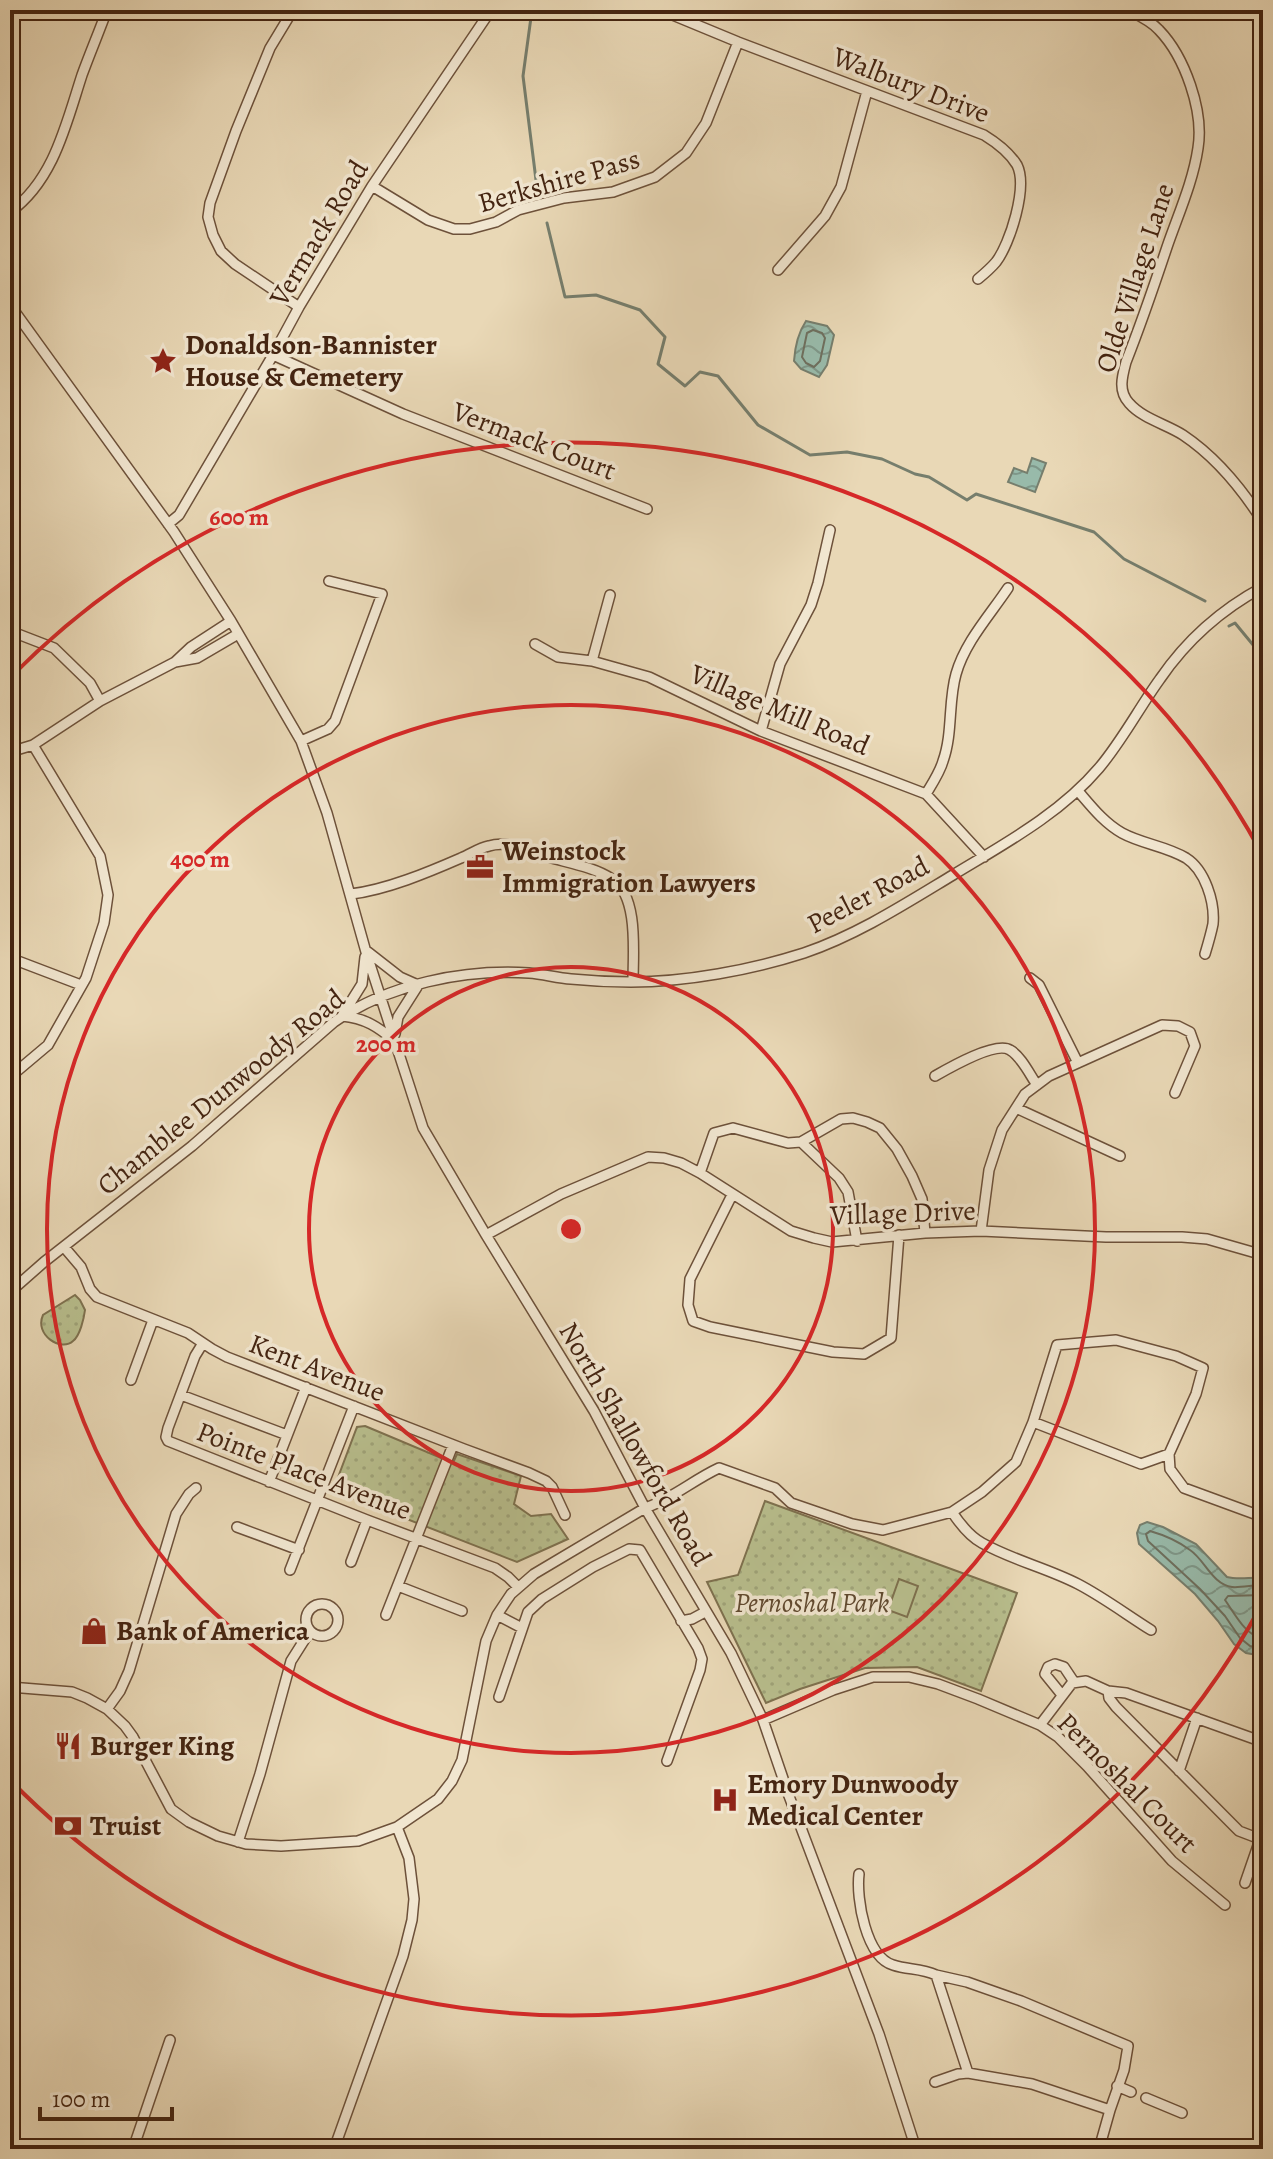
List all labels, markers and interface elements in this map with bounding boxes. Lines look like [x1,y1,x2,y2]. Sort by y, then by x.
street label: Walbury Drive [826,37,995,132]
street label: Berkshire Pass [474,140,644,222]
street label: Vermack Road [260,152,378,314]
street label: Olde Village Lane [1086,178,1184,378]
place label: Donaldson-Bannister House & Cemetery [185,326,438,396]
place icon: Donaldson-Bannister House & Cemetery [148,346,178,376]
street label: Vermack Court [446,392,621,490]
text: 600 m [209,501,269,533]
street label: Village Mill Road [684,655,876,765]
place label: Weinstock Immigration Lawyers [501,832,756,902]
text: 400 m [170,843,230,875]
street label: Peeler Road [800,847,937,943]
office icon: Weinstock Immigration Lawyers [465,852,495,882]
street label: Chamblee Dunwoody Road [89,979,354,1204]
text: 200 m [356,1028,416,1060]
street label: Village Drive [829,1191,976,1235]
centre of rings [557,1215,585,1243]
street label: North Shallowford Road [550,1315,721,1574]
street label: Kent Avenue [244,1325,390,1411]
street label: Pointe Place Avenue [191,1413,417,1529]
park label: Pernoshal Park [735,1584,889,1622]
place label: Bank of America [116,1612,310,1650]
shop icon: Bank of America [79,1616,109,1646]
street label: Pernoshal Court [1048,1704,1206,1862]
place label: Burger King [90,1727,235,1765]
restaurant icon: Burger King [53,1731,83,1761]
place label: Emory Dunwoody Medical Center [747,1765,959,1835]
hospital icon: Emory Dunwoody Medical Center [710,1785,740,1815]
place label: Truist [90,1807,161,1845]
bank icon: Truist [53,1811,83,1841]
scale bar [40,2071,172,2121]
text: 100 m [52,2083,111,2115]

